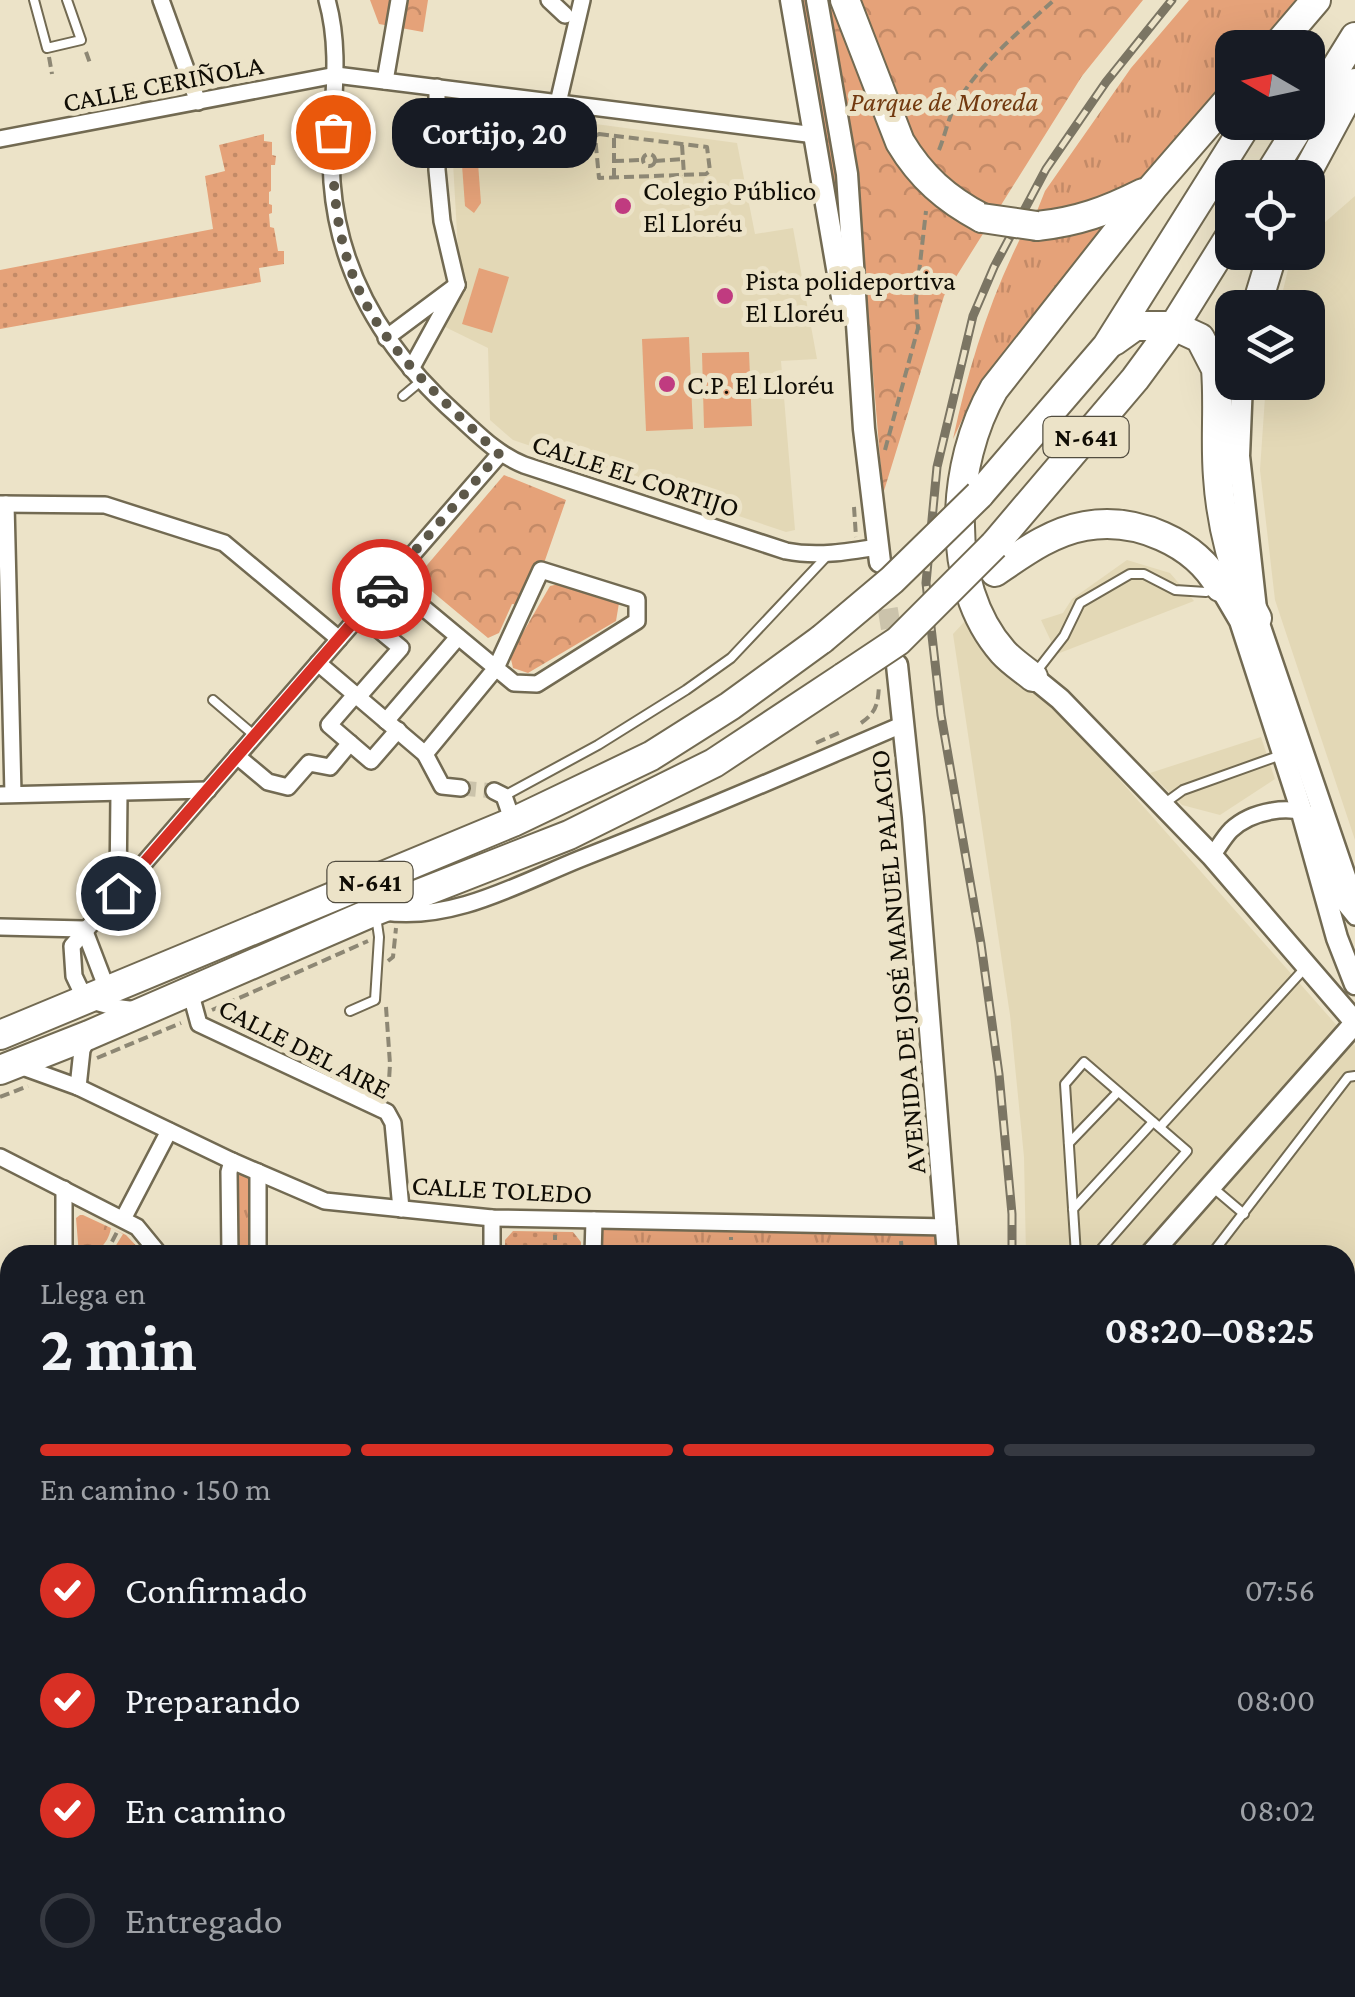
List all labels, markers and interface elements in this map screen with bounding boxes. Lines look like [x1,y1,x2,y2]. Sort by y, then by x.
north arrow [1215,30,1325,140]
map controls [1215,30,1325,400]
street label: CALLE CERIÑOLA [60,49,266,118]
park label: Parque de Moreda [850,86,1038,117]
pin [291,90,376,175]
callout: Cortijo, 20 [393,97,598,167]
icon: bag [306,105,361,160]
text: Cortijo, 20 [422,115,567,151]
button: locate [1215,160,1325,270]
place label: Colegio Público El Lloréu [643,175,816,238]
marker: Colegio Público El Lloréu [612,195,634,217]
place label: Pista polideportiva El Lloréu [745,265,956,328]
marker: Pista polideportiva El Lloréu [714,285,736,307]
button: layers [1215,290,1325,400]
place label: C.P. El Lloréu [687,369,835,400]
marker: C.P. El Lloréu [656,373,678,395]
road number: N-641 [1044,417,1128,457]
street label: CALLE EL CORTIJO [528,427,743,524]
courier [332,539,432,639]
icon: car [355,562,410,617]
street label: AVENIDA DE JOSÉ MANUEL PALACIO [864,749,931,1175]
pin [76,851,161,936]
road number: N-641 [328,862,412,902]
icon: home [91,866,146,921]
street label: CALLE DEL AIRE [214,992,396,1105]
street label: CALLE TOLEDO [411,1169,593,1210]
text: Llega en [40,1275,146,1311]
text: 08:20–08:25 [1104,1309,1315,1351]
text: 2 min [40,1312,197,1384]
text: En camino · 150 m [40,1471,271,1507]
icon: check [40,1563,95,1618]
text: Confirmado [125,1569,307,1611]
text: 07:56 [1245,1572,1315,1608]
icon: check [40,1673,95,1728]
text: Preparando [125,1679,301,1721]
text: 08:00 [1236,1682,1315,1718]
icon: check [40,1783,95,1838]
text: En camino [125,1789,286,1831]
text: 08:02 [1239,1792,1315,1828]
text: Entregado [125,1899,283,1941]

